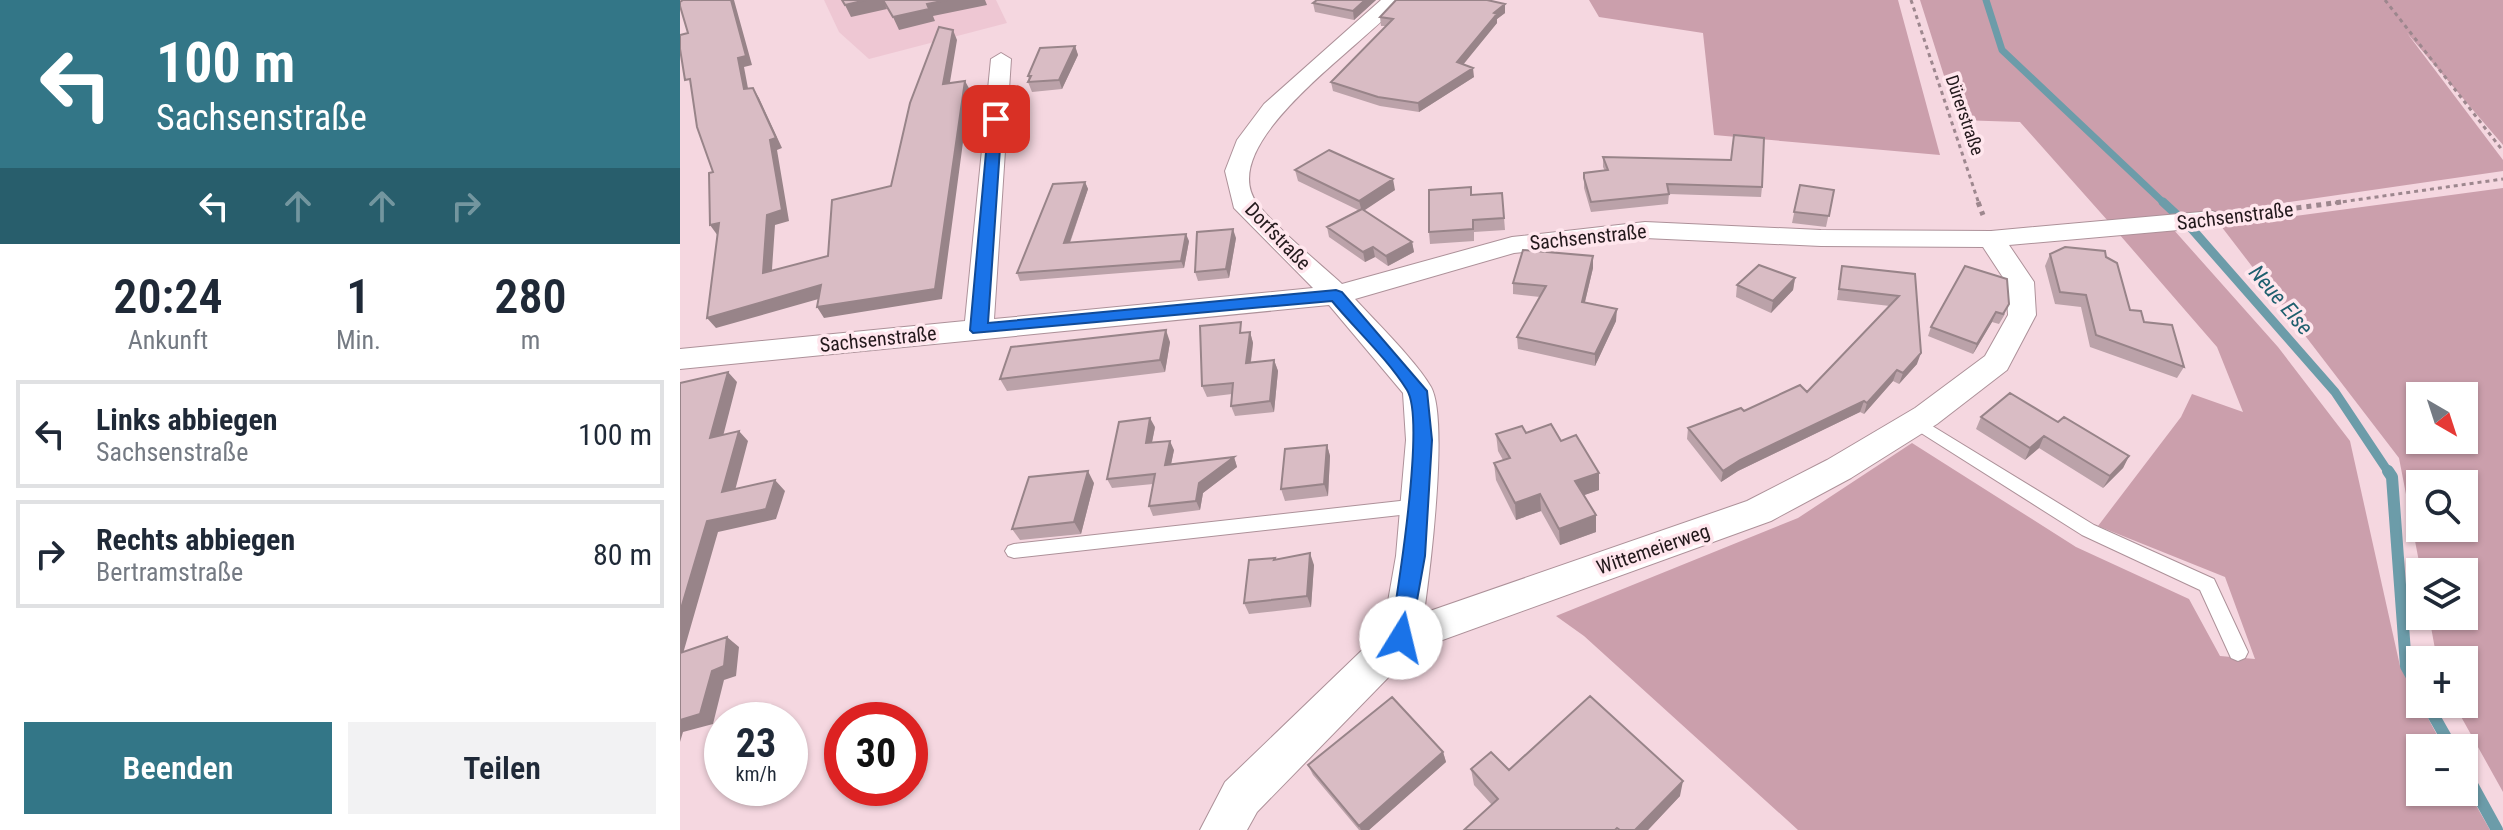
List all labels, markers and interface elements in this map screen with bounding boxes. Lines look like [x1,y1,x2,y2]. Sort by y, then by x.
text: 100 m [156,30,295,96]
icon: left [24,32,128,136]
street label: Dürerstraße [1942,72,1988,158]
pin [962,85,1030,153]
text: Sachsenstraße [156,97,367,139]
icon: arrive [974,97,1018,141]
icon: left [192,184,236,228]
icon: ahead [276,184,320,228]
icon: ahead [360,184,404,228]
icon: right [444,184,488,228]
street label: Dorfstraße [1240,197,1316,275]
street label: Sachsenstraße [2175,197,2295,235]
street label: Sachsenstraße [1528,219,1648,255]
water label: Neue Else [2244,260,2318,340]
text: 20:24 [113,268,223,325]
text: 1 [346,268,370,325]
text: 280 [494,268,567,325]
street label: Sachsenstraße [818,321,938,357]
text: Ankunft [128,325,208,355]
text: Min. [336,325,381,355]
text: m [521,325,540,355]
north arrow [2406,382,2478,454]
map controls [2406,382,2478,806]
text: Links abbiegen [96,402,278,437]
icon: left [28,412,72,456]
text: 100 m [578,417,652,452]
text: Sachsenstraße [96,437,248,467]
button: search [2406,470,2478,542]
street label: Wittemeierweg [1593,518,1713,580]
text: Rechts abbiegen [96,522,295,557]
icon: right [28,532,72,576]
text: 80 m [593,537,652,572]
text: Bertramstraße [96,557,243,587]
button: layers [2406,558,2478,630]
position arrow [1359,596,1443,680]
button: + [2406,646,2478,718]
speed limit sign: 30 [824,702,928,806]
text: 23 [736,720,776,767]
button: Beenden [24,722,332,814]
button: Teilen [348,722,656,814]
button: − [2406,734,2478,806]
text: km/h [735,762,777,786]

